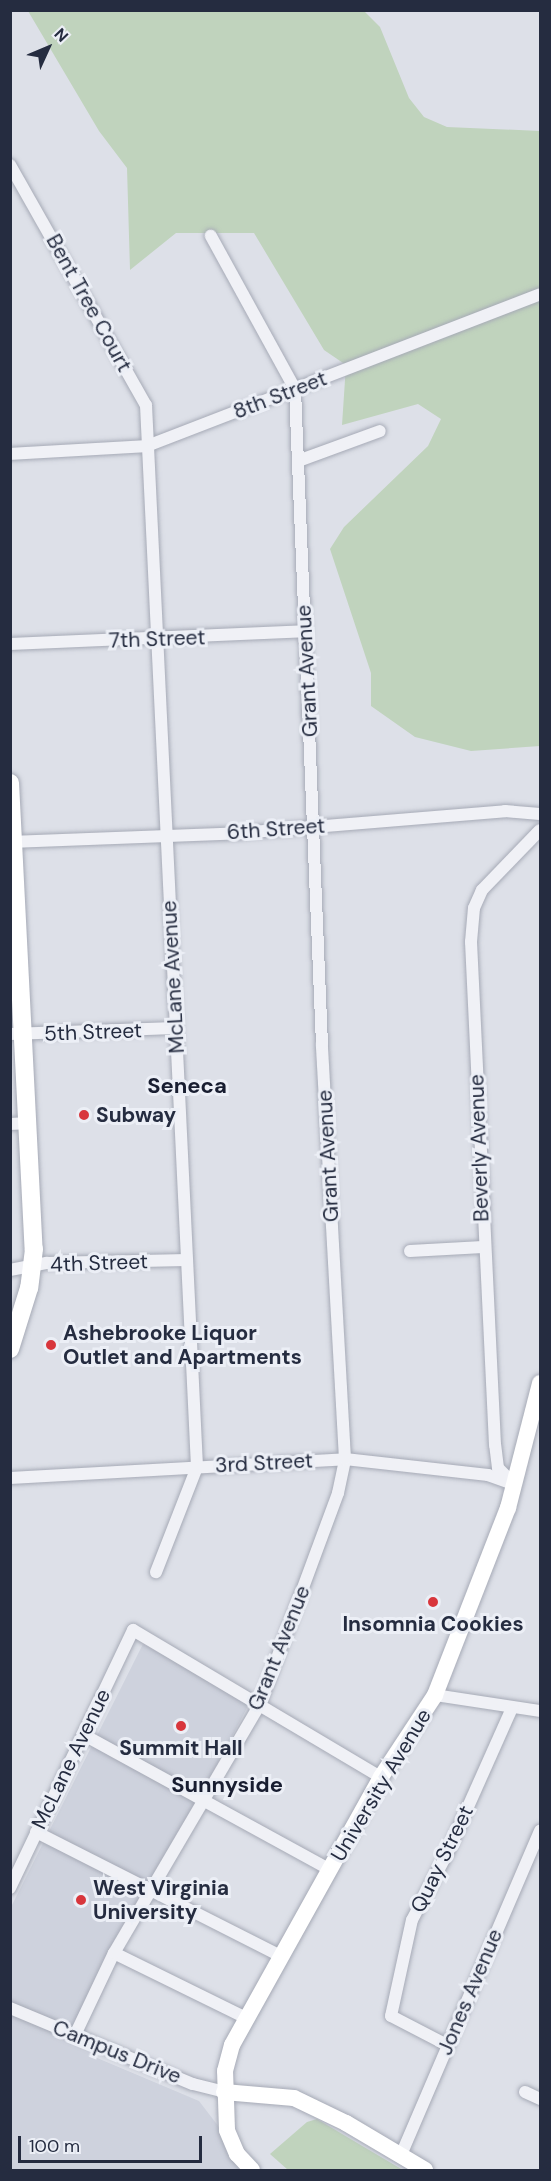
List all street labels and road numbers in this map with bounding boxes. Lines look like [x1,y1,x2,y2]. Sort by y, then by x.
street label: Bent Tree Court [41,230,137,376]
street label: 8th Street [230,366,330,424]
street label: Grant Avenue [291,604,323,738]
street label: 7th Street [108,625,206,653]
street label: 6th Street [226,813,326,845]
street label: McLane Avenue [156,900,190,1054]
street label: 5th Street [43,1018,143,1046]
street label: Beverly Avenue [464,1074,494,1222]
street label: Grant Avenue [312,1089,344,1223]
street label: 4th Street [50,1249,148,1277]
street label: 3rd Street [214,1448,314,1478]
street label: Grant Avenue [243,1582,315,1714]
street label: McLane Avenue [26,1685,116,1833]
street label: University Avenue [326,1704,436,1866]
street label: Quay Street [405,1801,479,1917]
street label: Jones Avenue [432,1925,508,2059]
street label: Campus Drive [49,2015,185,2089]

